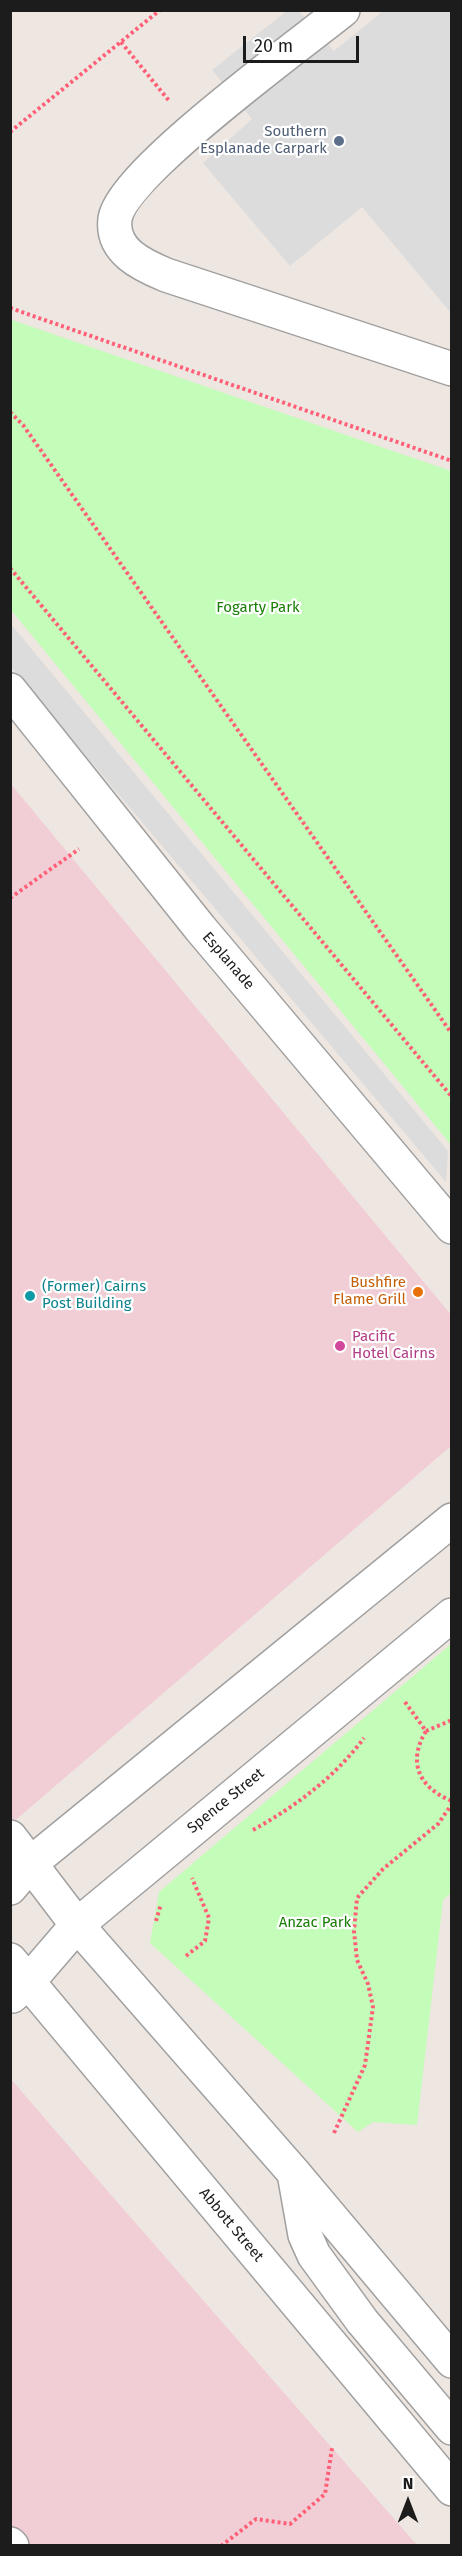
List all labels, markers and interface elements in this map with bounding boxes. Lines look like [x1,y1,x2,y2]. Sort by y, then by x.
scale bar [246,24,362,62]
text: 20 m [254,35,293,57]
place label: Southern Esplanade Carpark [200,123,327,158]
marker: Southern Esplanade Carpark [332,134,346,148]
park label: Fogarty Park [216,599,300,617]
street label: Esplanade [198,929,258,993]
place label: Bushfire Flame Grill [333,1274,406,1309]
place label: (Former) Cairns Post Building [42,1278,146,1313]
marker: Bushfire Flame Grill [411,1285,425,1299]
marker: (Former) Cairns Post Building [23,1289,37,1303]
place label: Pacific Hotel Cairns [352,1328,435,1363]
marker: Pacific Hotel Cairns [333,1339,347,1353]
street label: Spence Street [184,1765,268,1837]
park label: Anzac Park [279,1914,351,1932]
street label: Abbott Street [195,2184,267,2266]
north arrow [378,2472,438,2532]
text: N [403,2474,413,2493]

